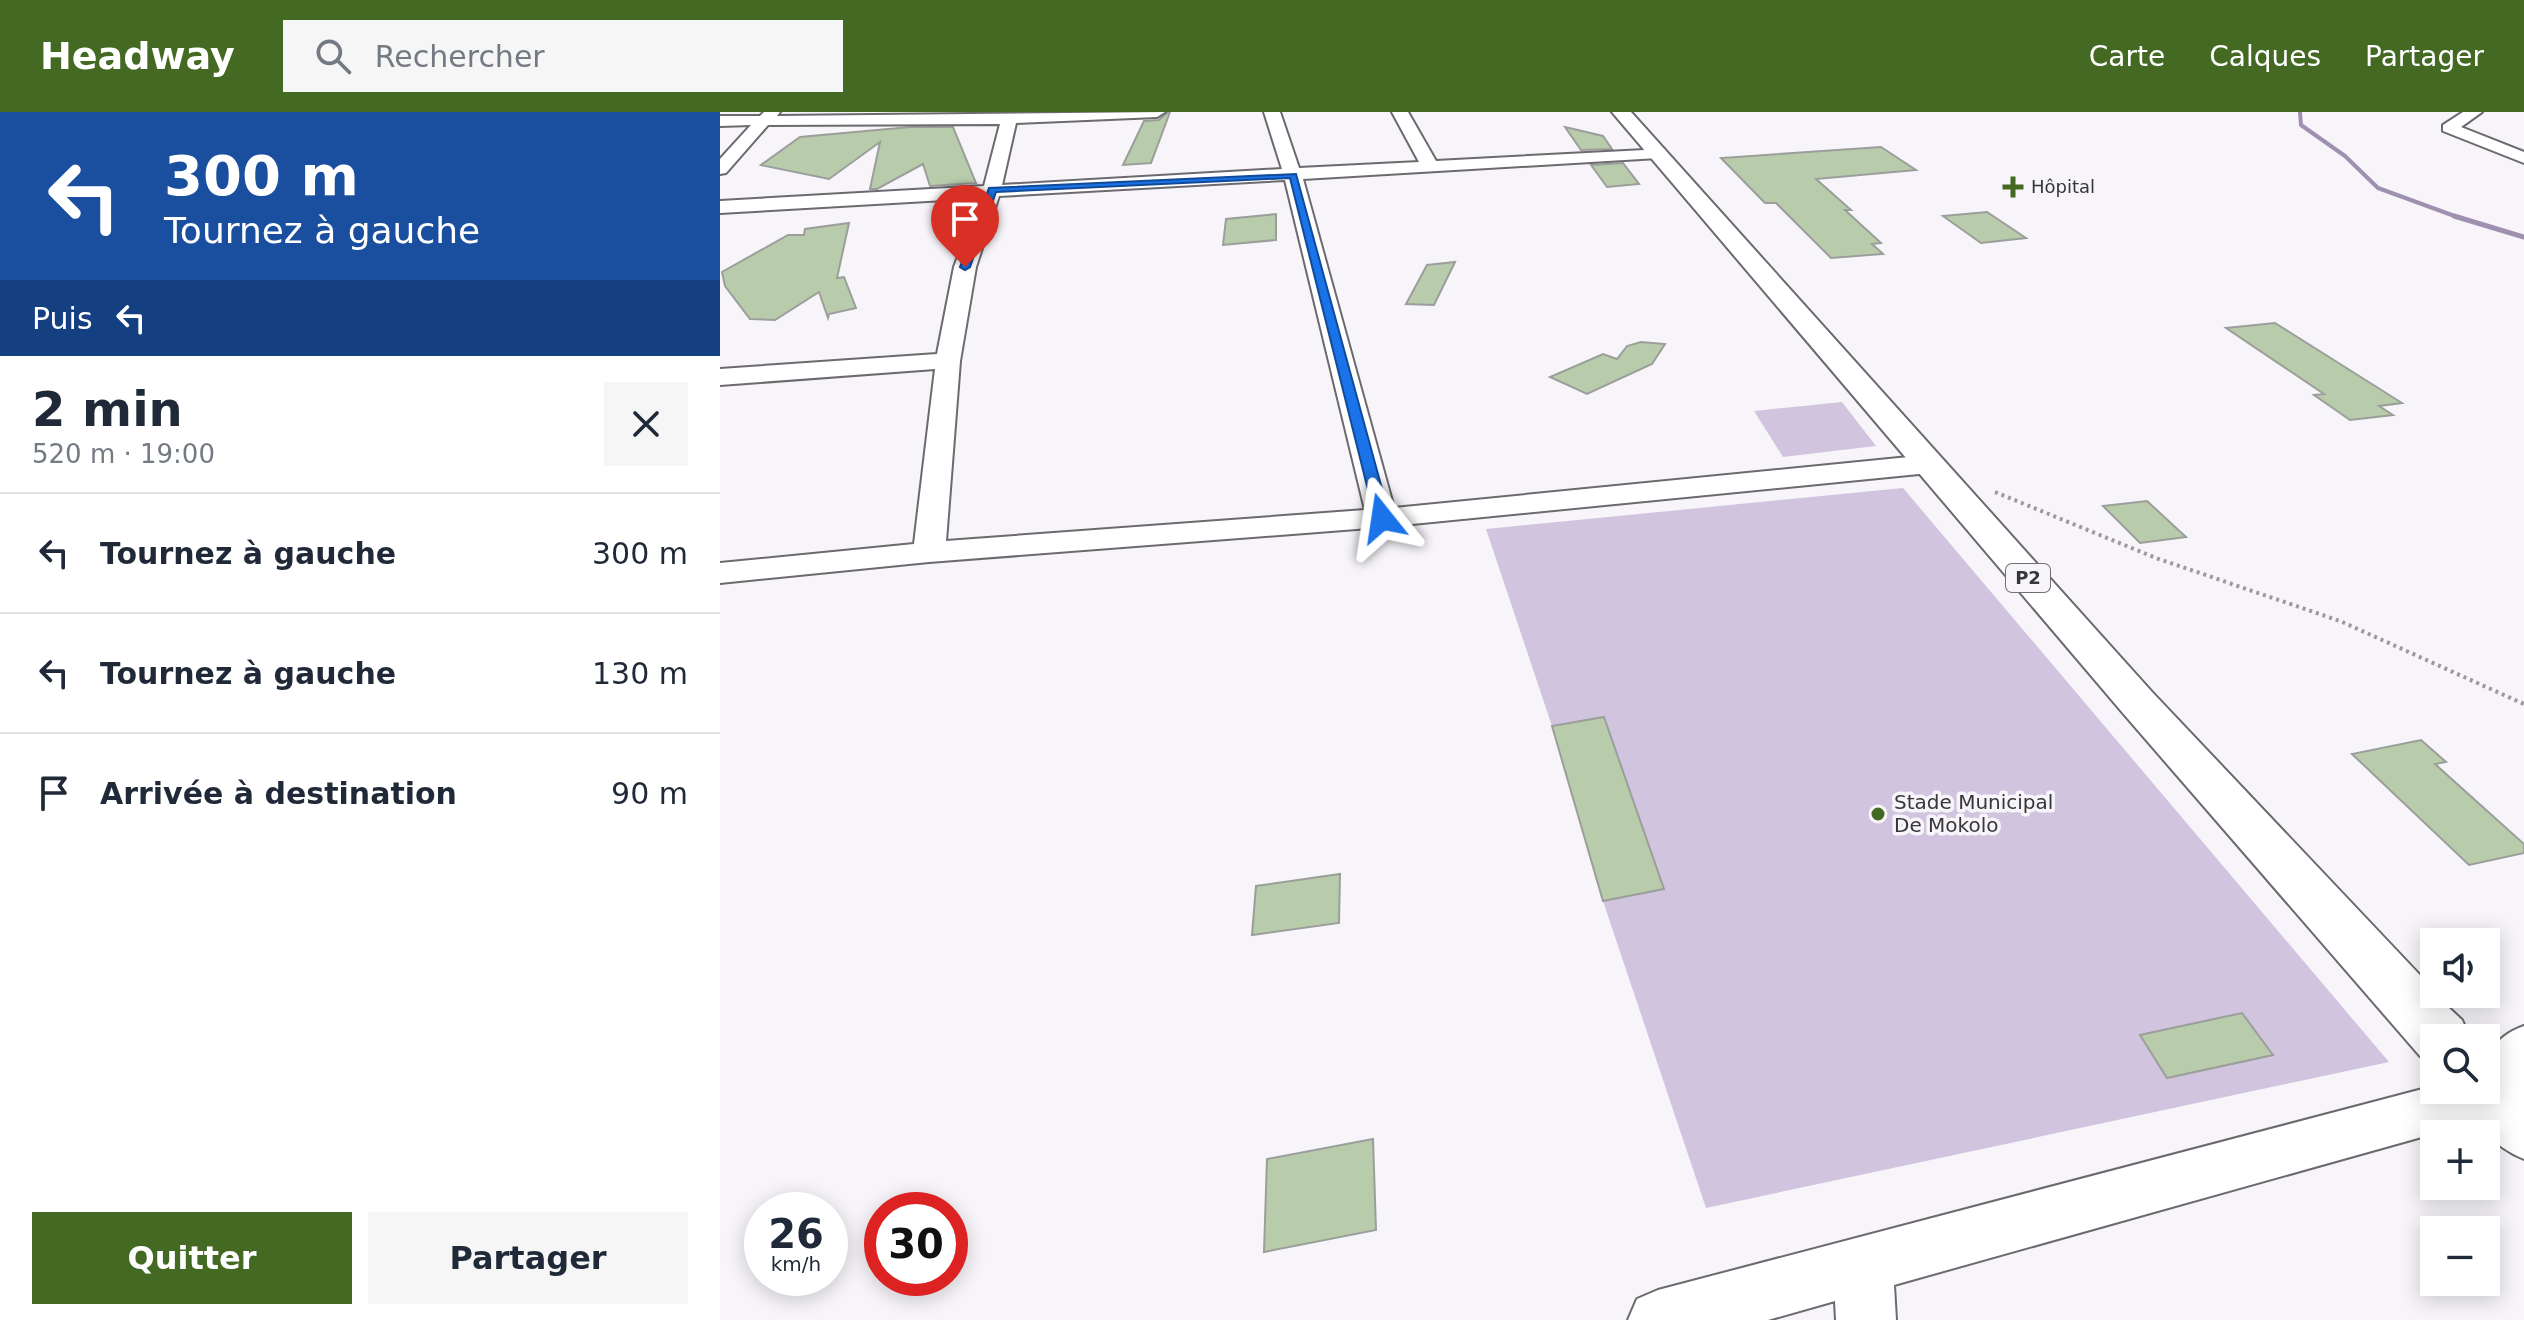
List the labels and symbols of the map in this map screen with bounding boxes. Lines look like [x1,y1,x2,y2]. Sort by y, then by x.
marker: Hôpital [2002,176,2024,198]
place label: Hôpital [2031,176,2095,197]
pin [931,185,999,267]
position arrow [1340,476,1424,560]
road number: P2 [2006,564,2050,592]
place label: Stade Municipal De Mokolo [1894,790,2053,837]
marker: Stade Municipal De Mokolo [1869,805,1887,823]
speed limit sign: 30 [864,1192,968,1296]

